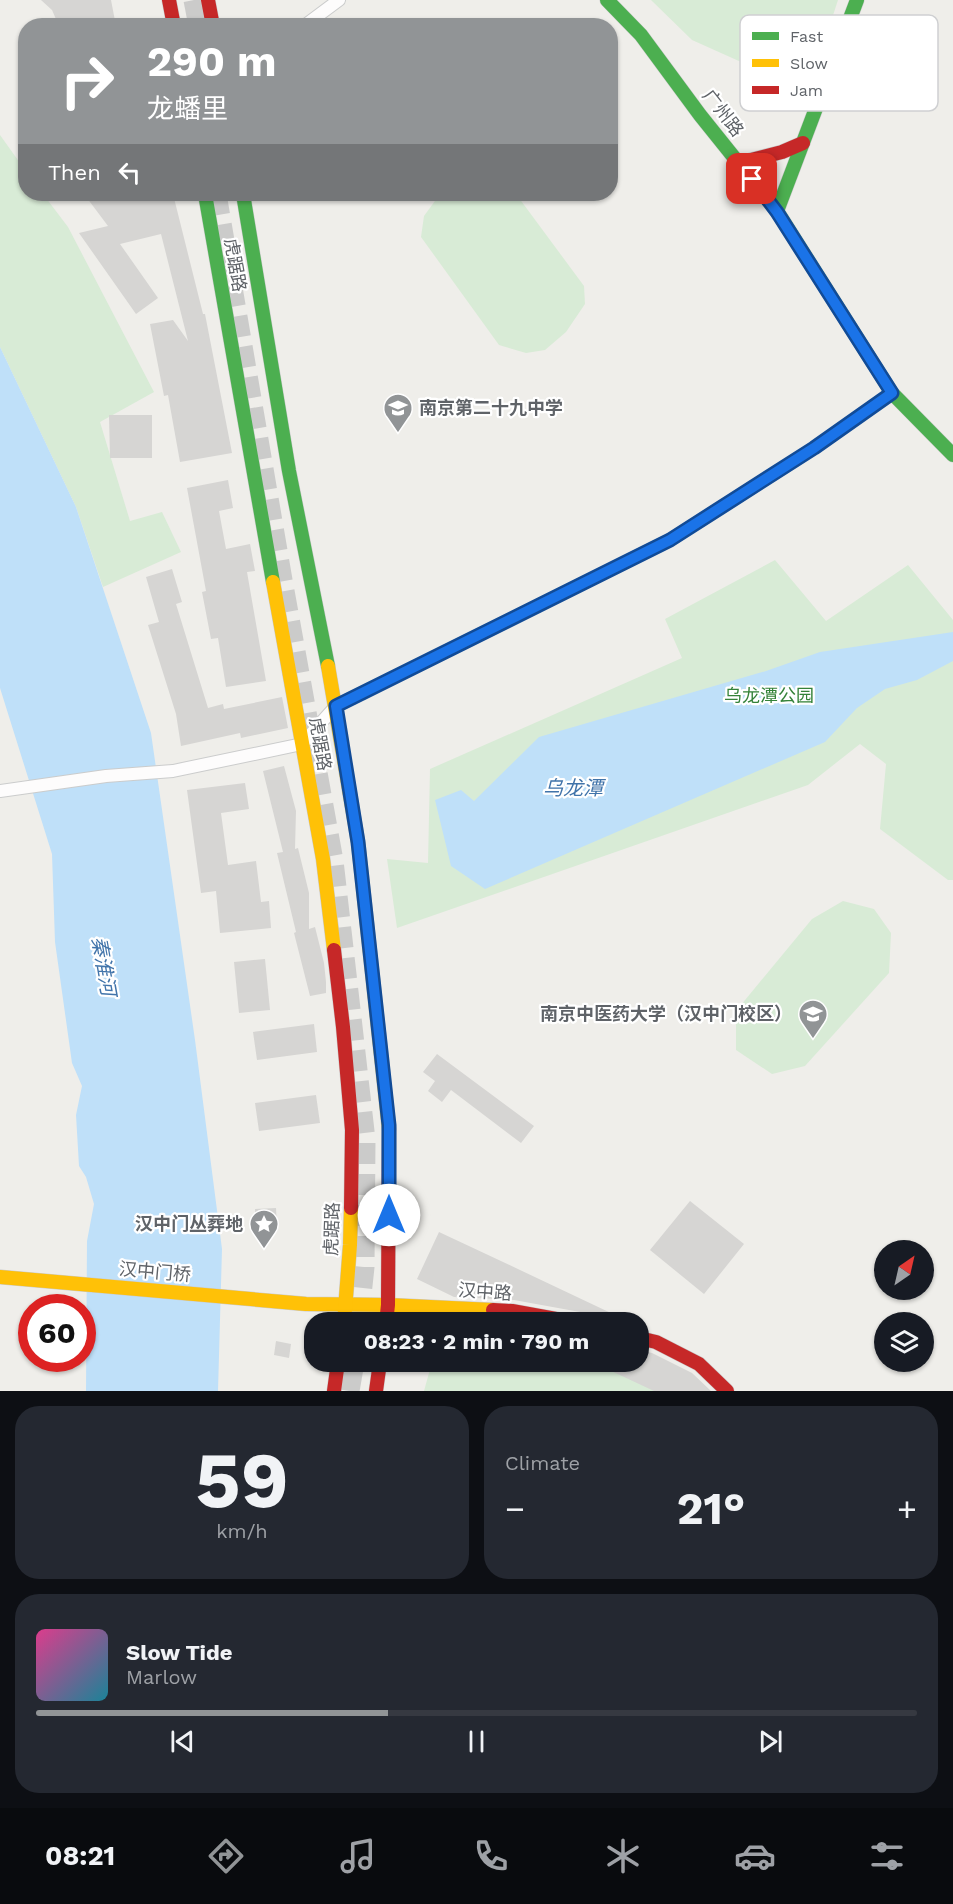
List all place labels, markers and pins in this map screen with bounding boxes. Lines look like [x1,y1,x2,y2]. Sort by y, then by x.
pin [726,153,777,204]
school or university icon: 南京第二十九中学 [382,392,414,434]
place label: 南京第二十九中学 [419,397,563,418]
school or university icon: 南京中医药大学（汉中门校区） [797,998,829,1040]
place label: 南京中医药大学（汉中门校区） [540,1003,792,1024]
place icon: 汉中门丛葬地 [248,1208,280,1250]
place label: 汉中门丛葬地 [135,1213,243,1234]

